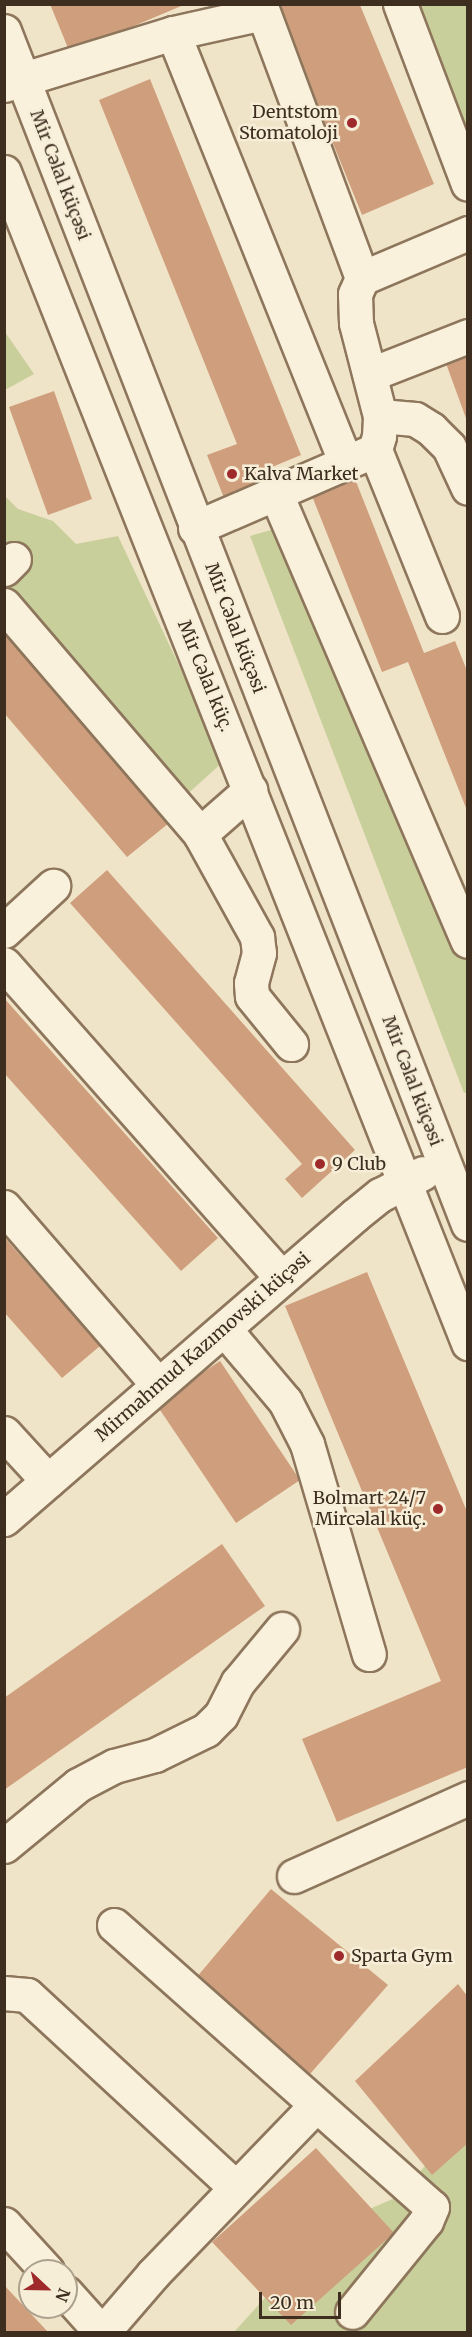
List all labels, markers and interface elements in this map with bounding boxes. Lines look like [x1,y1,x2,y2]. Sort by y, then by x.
place label: Dentstom Stomatoloji [239,102,338,144]
street label: Mir Cəlal küçəsi [25,107,95,243]
marker: Dentstom Stomatoloji [343,114,361,132]
place label: Kalva Market [244,463,359,485]
marker: Kalva Market [225,467,239,481]
street label: Mir Cəlal küçəsi [200,560,270,696]
street label: Mir Cəlal küç. [173,617,237,735]
street label: Mir Cəlal küçəsi [377,1013,447,1149]
place label: 9 Club [332,1153,386,1175]
marker: 9 Club [313,1157,327,1171]
street label: Mirmahmud Kazımovski küçəsi [91,1248,315,1446]
place label: Bolmart 24/7 Mircәlal küç. [313,1488,426,1530]
marker: Bolmart 24/7 Mircәlal küç. [431,1502,445,1516]
place label: Sparta Gym [351,1945,453,1967]
marker: Sparta Gym [332,1949,346,1963]
north arrow [18,2259,78,2319]
scale bar [262,2280,344,2318]
text: N [51,2285,74,2305]
text: 20 m [270,2291,314,2314]

